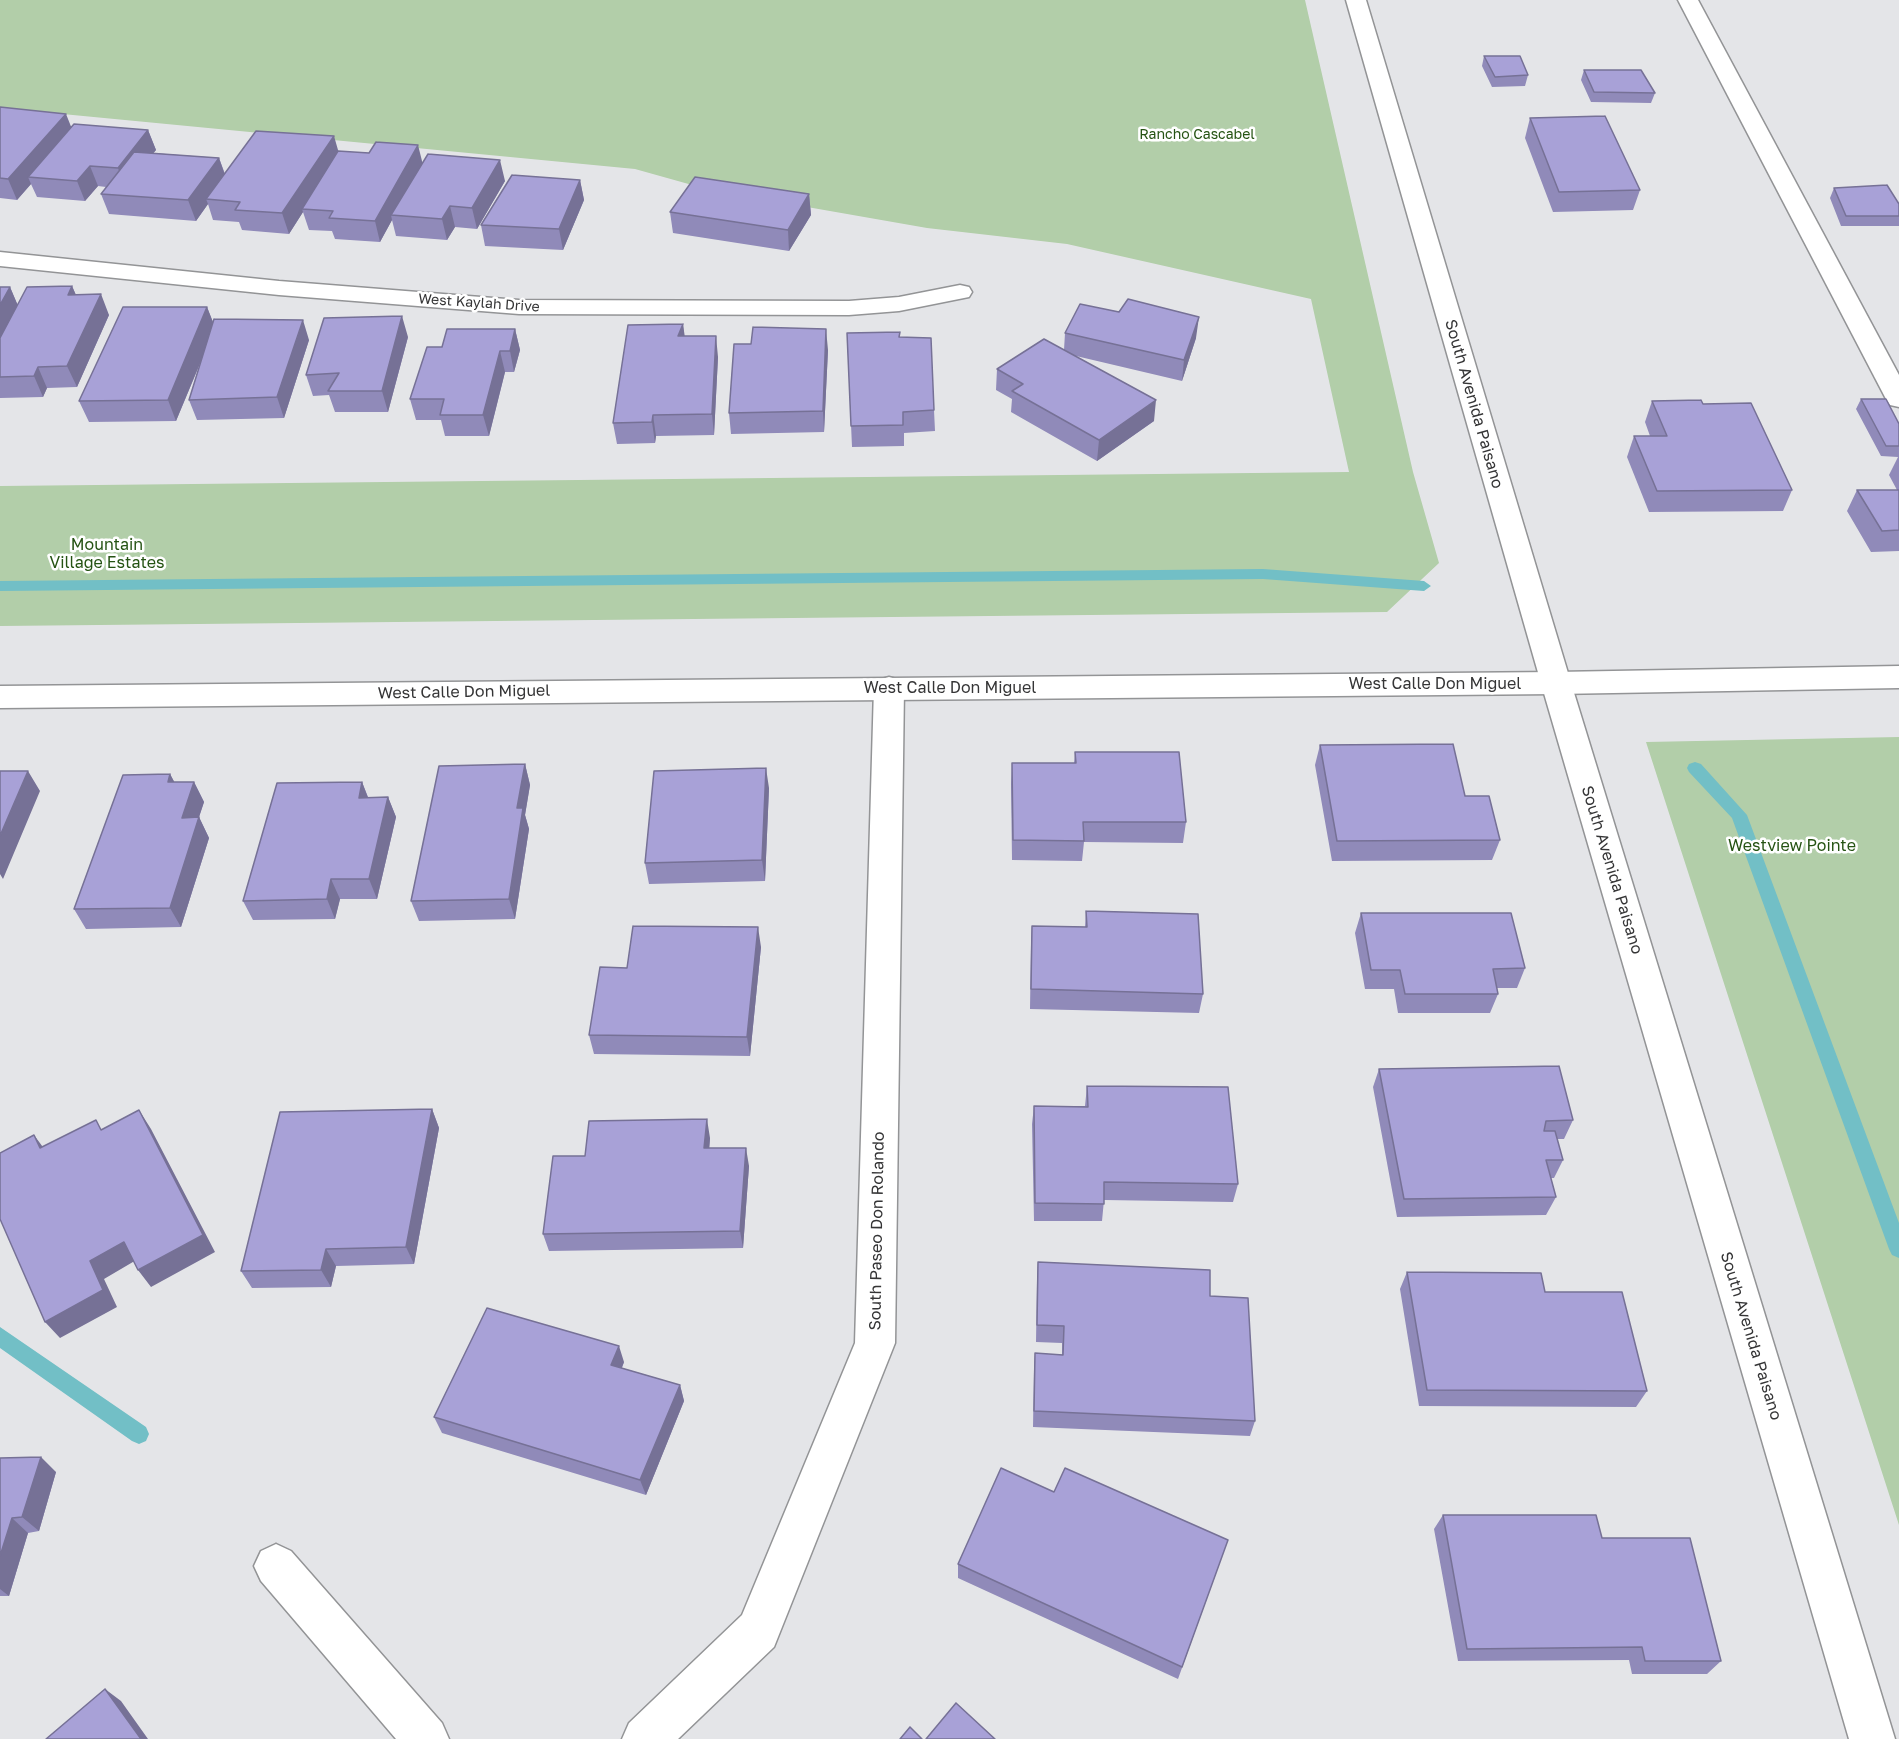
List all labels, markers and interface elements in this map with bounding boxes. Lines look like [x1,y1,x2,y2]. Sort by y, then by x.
park label: Rancho Cascabel [1139,127,1255,143]
street label: West Kaylah Drive [418,290,540,316]
street label: South Avenida Paisano [1441,317,1507,491]
park label: Mountain Village Estates [49,535,165,573]
street label: West Calle Don Miguel [1349,674,1521,694]
street label: West Calle Don Miguel [864,678,1036,698]
street label: West Calle Don Miguel [377,681,551,703]
street label: South Avenida Paisano [1577,783,1647,957]
park label: Westview Pointe [1728,836,1856,856]
street label: South Paseo Don Rolando [866,1131,888,1331]
street label: South Avenida Paisano [1716,1249,1786,1423]

